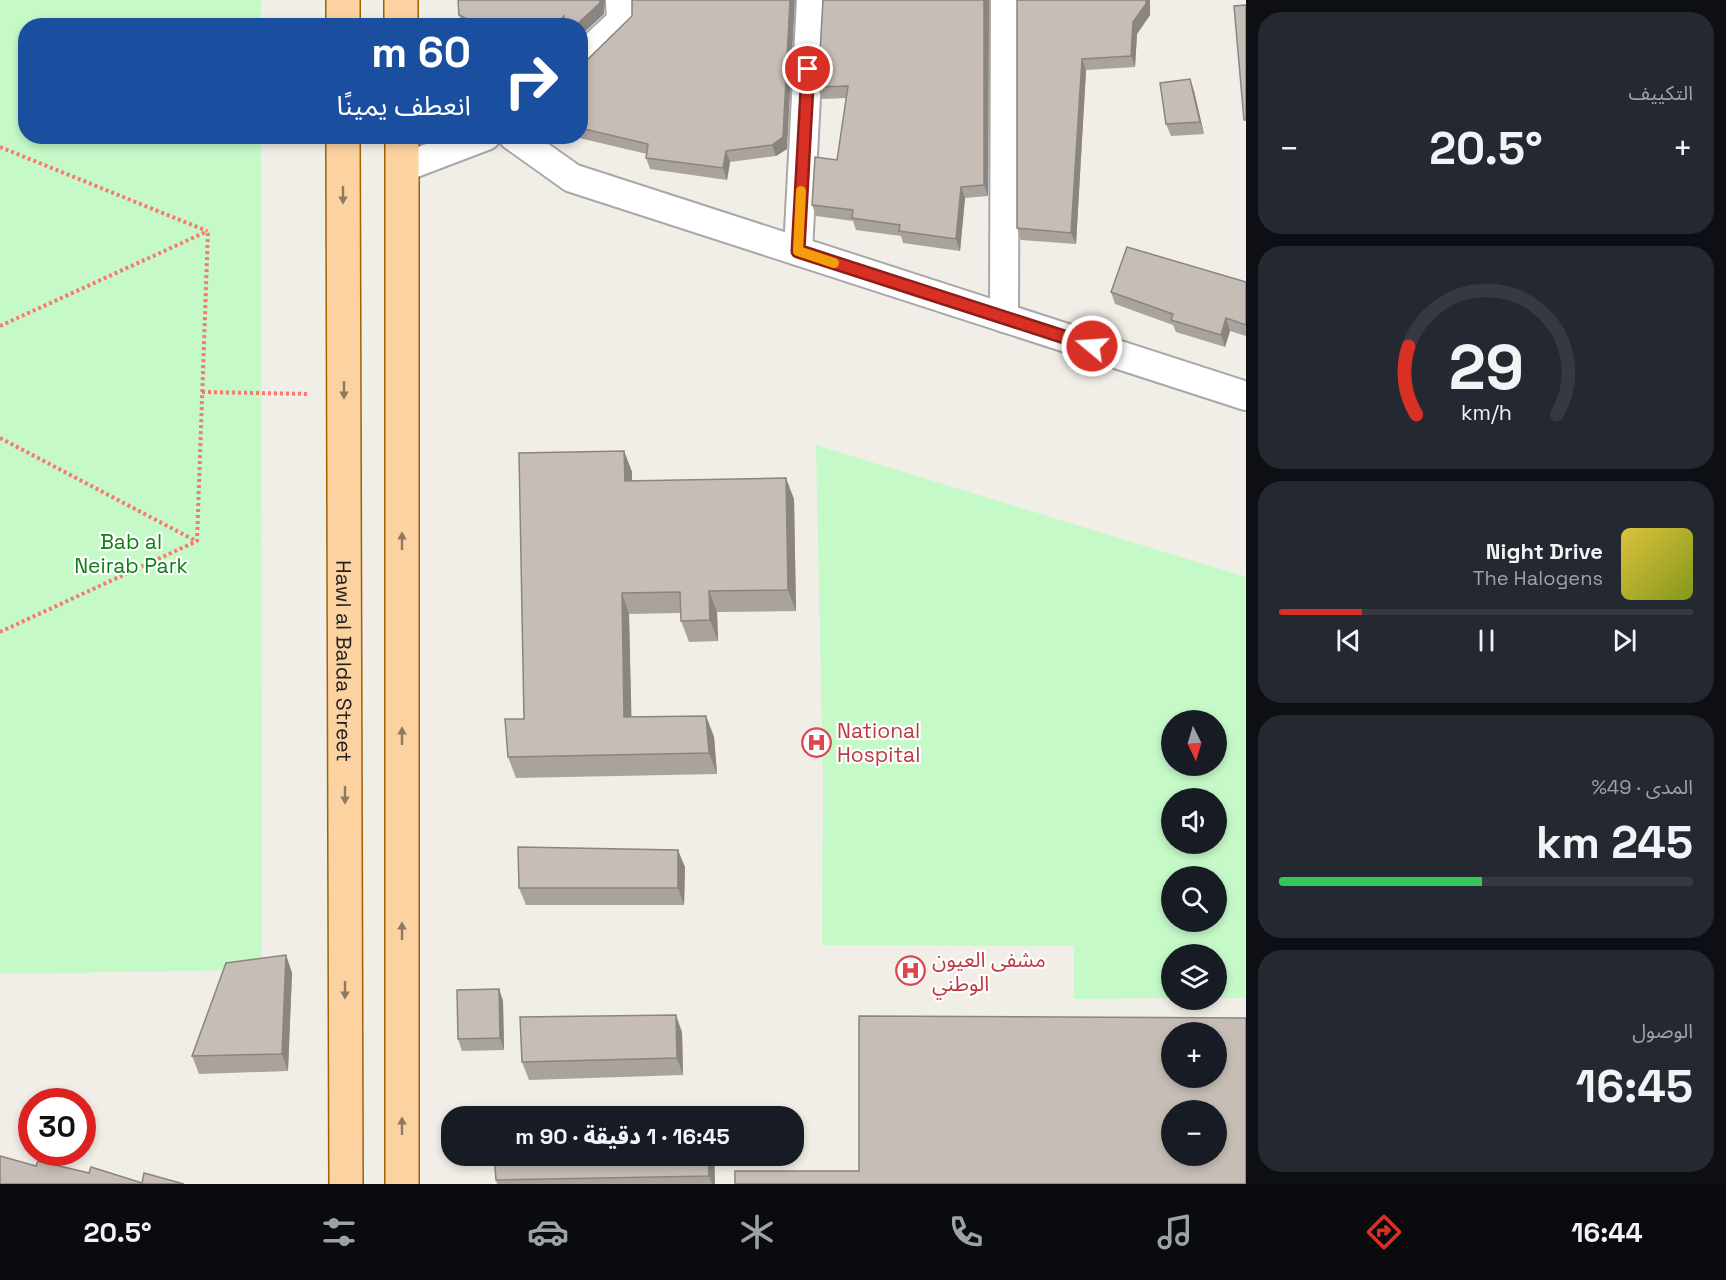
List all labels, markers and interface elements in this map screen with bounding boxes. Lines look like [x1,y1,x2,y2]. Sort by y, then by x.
text: 60 m [371,26,471,79]
icon: right [492,42,570,120]
pin [782,43,833,94]
icon: arrive [791,52,824,85]
text: التكييف [1629,80,1693,106]
text: انعطف يمينًا [337,88,471,123]
text: 20.5° [1429,120,1543,177]
text: − [1279,128,1299,170]
text: + [1673,128,1693,170]
one-way arrow [338,185,348,204]
position arrow [1060,314,1124,378]
text: 29 [1448,328,1524,407]
one-way arrow [339,380,349,399]
text: km/h [1460,399,1512,426]
park label: Bab al Neirab Park [74,528,188,579]
one-way arrow [397,531,407,550]
text: Night Drive [1486,537,1603,565]
street label: Hawl al Balda Street [331,560,358,762]
text: The Halogens [1473,565,1603,591]
icon: previous [1332,624,1365,657]
icon: pause [1470,624,1503,657]
icon: next [1608,624,1641,657]
north arrow [1161,710,1227,776]
map controls [1161,710,1227,1166]
place label: National Hospital [837,717,920,768]
one-way arrow [397,726,407,745]
hospital icon: National Hospital [800,726,832,758]
text: المدى · 49% [1591,774,1693,800]
one-way arrow [340,785,350,804]
button: sound [1161,788,1227,854]
text: 245 km [1536,814,1693,871]
button: search [1161,866,1227,932]
one-way arrow [397,921,407,940]
button: layers [1161,944,1227,1010]
place label: مشفى العيون الوطني [932,946,1046,999]
hospital icon: مشفى العيون الوطني [895,955,927,987]
one-way arrow [340,980,350,999]
text: الوصول [1632,1018,1693,1044]
button: + [1161,1022,1227,1088]
text: 16:45 [1576,1058,1693,1115]
speed limit sign: 30 [18,1088,96,1166]
button: − [1161,1100,1227,1166]
one-way arrow [397,1116,407,1135]
text: 16:45 · 1 دقيقة · 90 m [515,1122,730,1150]
icon: filters [318,1211,360,1253]
icon: car [527,1211,569,1253]
icon: climate [736,1211,778,1253]
icon: phone [945,1211,987,1253]
icon: music [1154,1211,1196,1253]
icon: directions [1363,1211,1405,1253]
text: 20.5° [84,1215,152,1250]
text: 16:44 [1571,1215,1643,1250]

